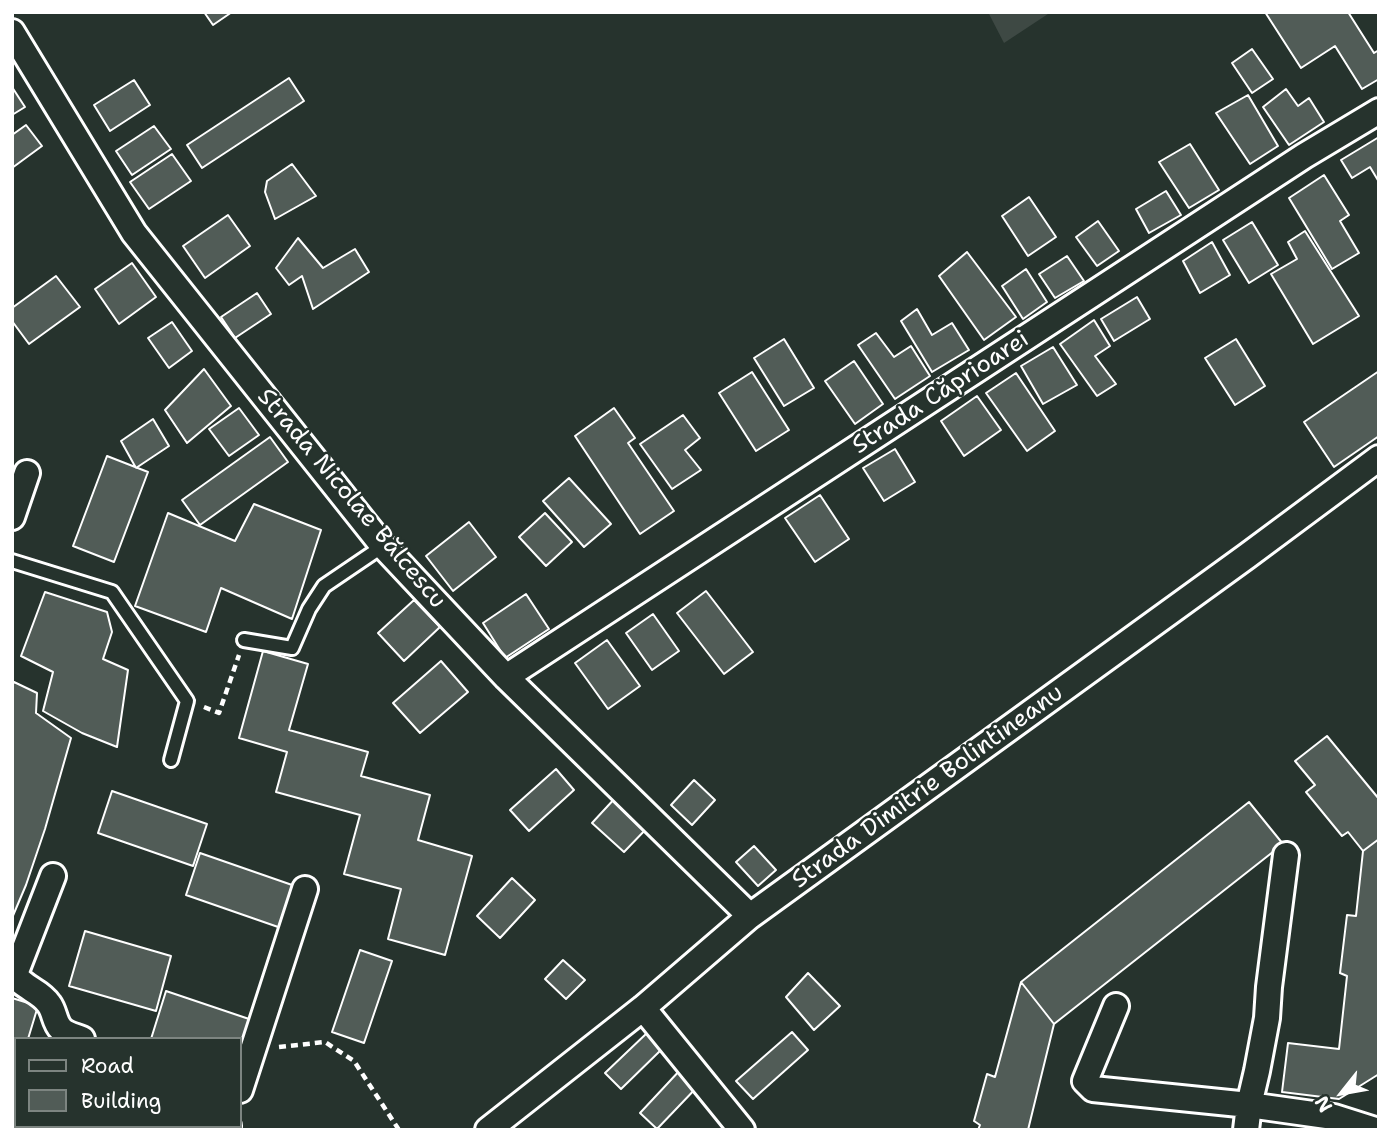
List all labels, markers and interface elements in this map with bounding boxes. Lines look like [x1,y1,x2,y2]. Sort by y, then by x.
street label: Strada Căprioarei [847,325,1035,461]
street label: Strada Nicolae Bălcescu [251,383,451,615]
street label: Strada Dimitrie Bolintineanu [787,679,1069,895]
legend [14,1037,242,1128]
text: Road [81,1052,134,1080]
north arrow [1307,1058,1377,1128]
text: Building [81,1087,161,1115]
text: N [1309,1091,1338,1117]

